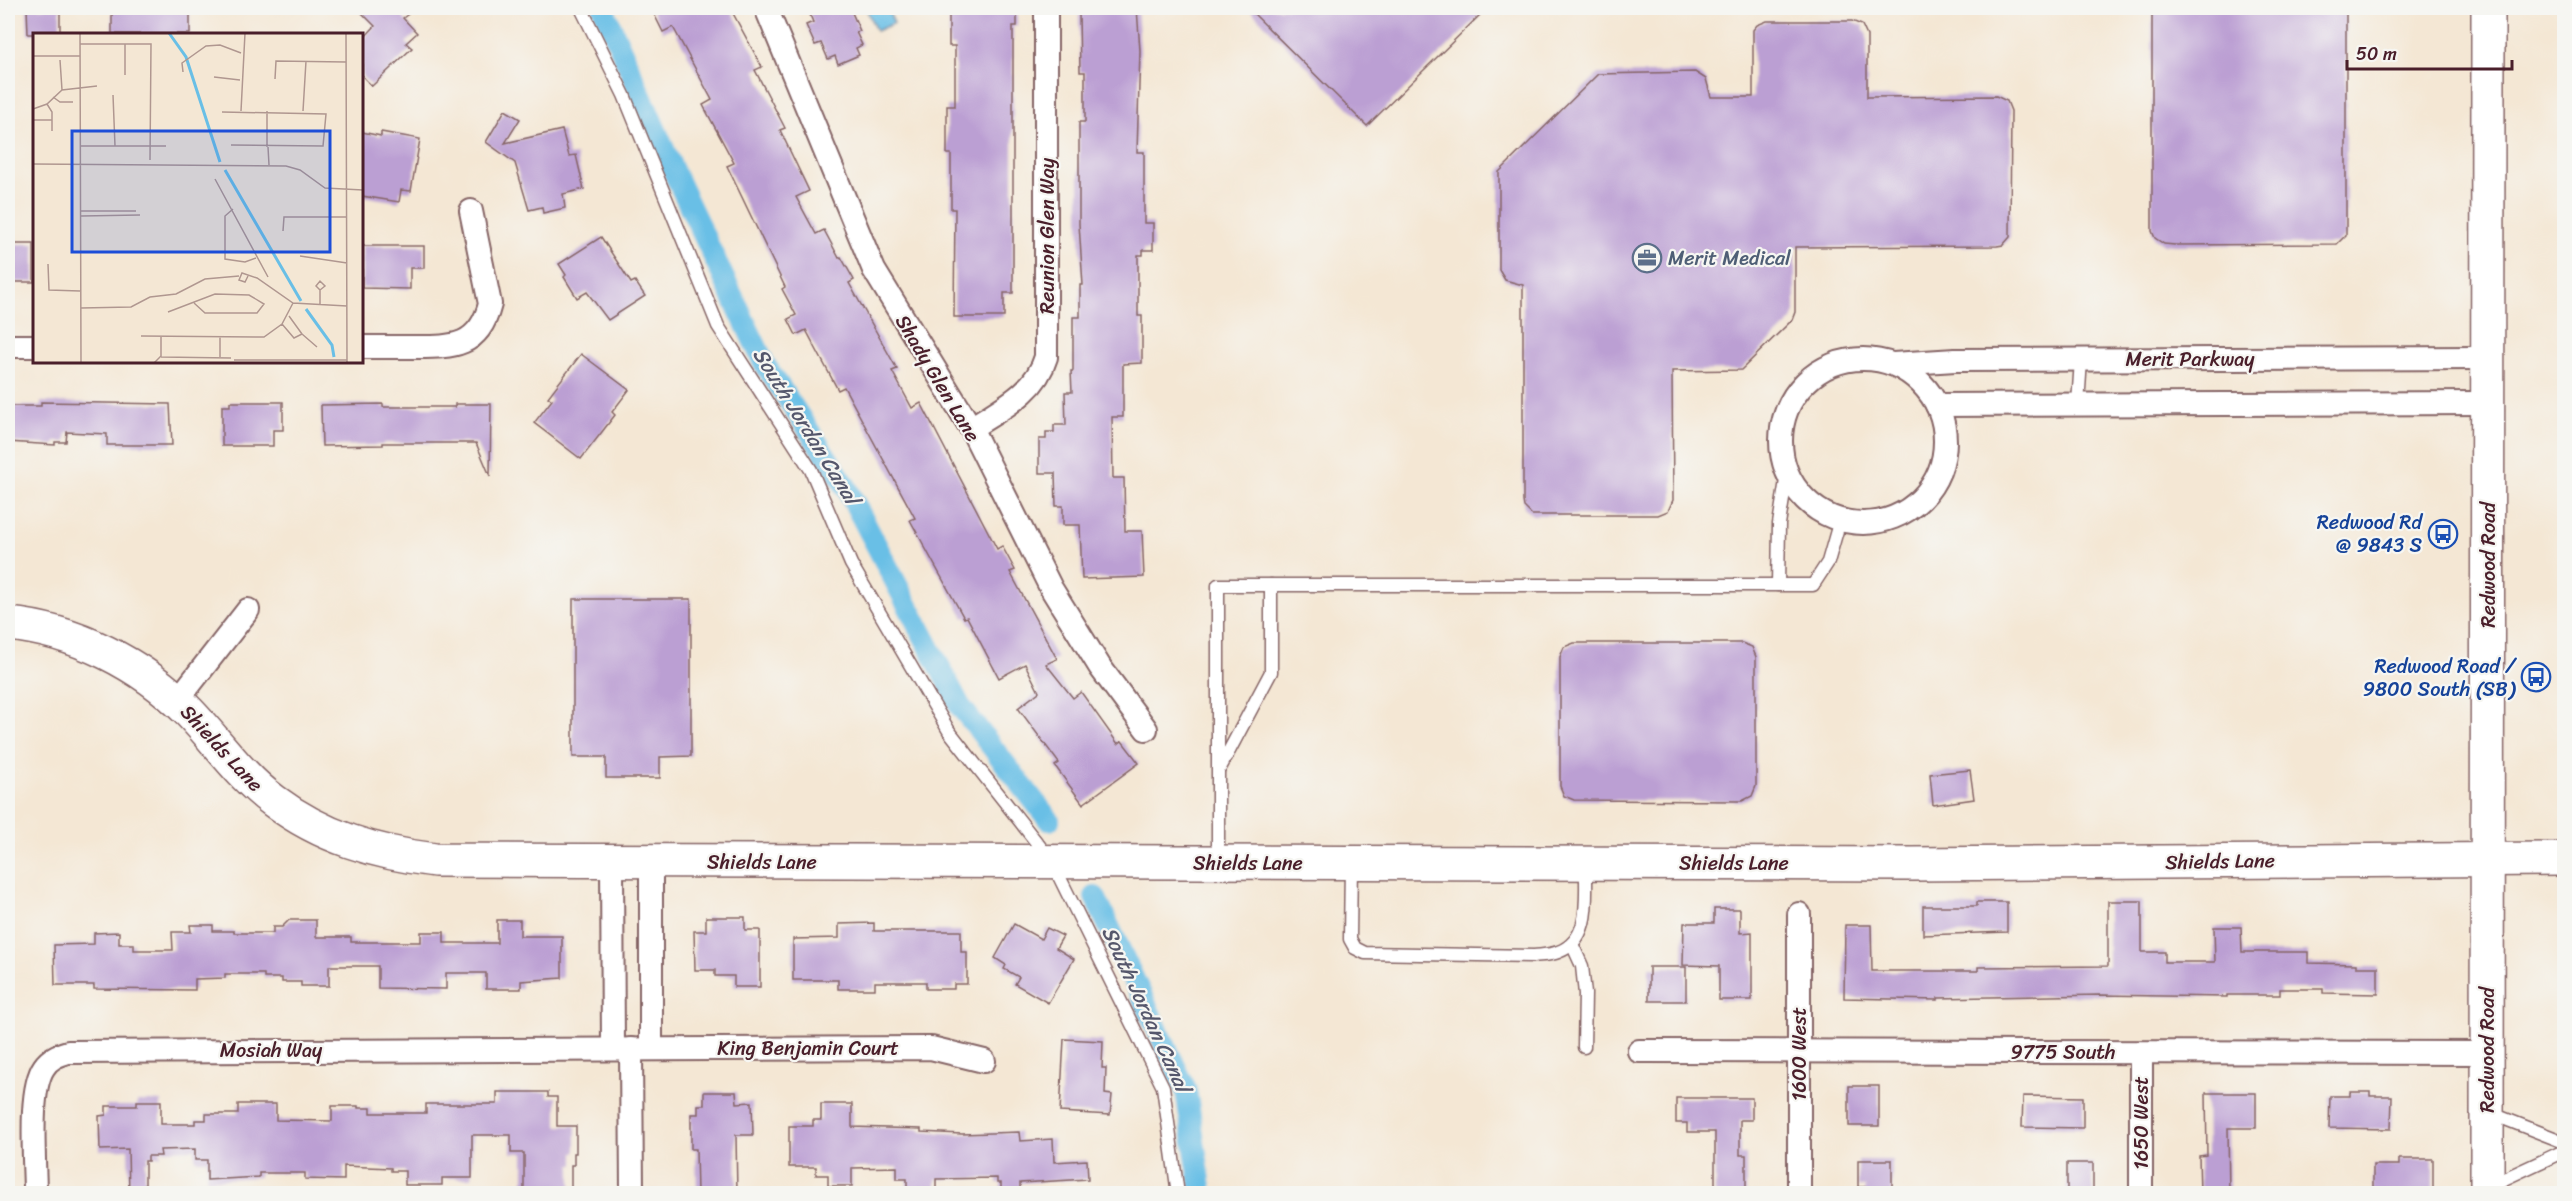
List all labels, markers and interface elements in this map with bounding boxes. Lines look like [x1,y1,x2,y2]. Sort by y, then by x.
inset map [33,33,363,363]
scale bar [2347,33,2512,71]
text: 50 m [2356,38,2397,70]
street label: Reunion Glen Way [1030,157,1065,314]
place label: Merit Medical [1668,241,1792,276]
office icon: Merit Medical [1631,242,1663,274]
street label: Shady Glen Lane [886,308,990,449]
water label: South Jordan Canal [742,340,872,516]
street label: Merit Parkway [2126,342,2255,377]
street label: Redwood Road [2471,501,2506,628]
place label: Redwood Rd @ 9843 S [2317,505,2423,563]
bus stop icon: Redwood Rd @ 9843 S [2427,518,2459,550]
place label: Redwood Road / 9800 South (SB) [2363,649,2517,707]
bus stop icon: Redwood Road / 9800 South (SB) [2520,661,2552,693]
street label: Shields Lane [171,696,272,800]
street label: Shields Lane [2165,843,2275,880]
street label: Shields Lane [707,845,817,880]
street label: Shields Lane [1193,846,1303,881]
street label: Shields Lane [1679,846,1789,881]
water label: South Jordan Canal [1091,920,1203,1103]
street label: Redwood Road [2470,986,2505,1113]
street label: 1600 West [1782,1007,1817,1101]
street label: King Benjamin Court [717,1031,899,1066]
street label: Mosiah Way [220,1033,323,1068]
street label: 9775 South [2010,1035,2116,1070]
street label: 1650 West [2124,1076,2159,1170]

